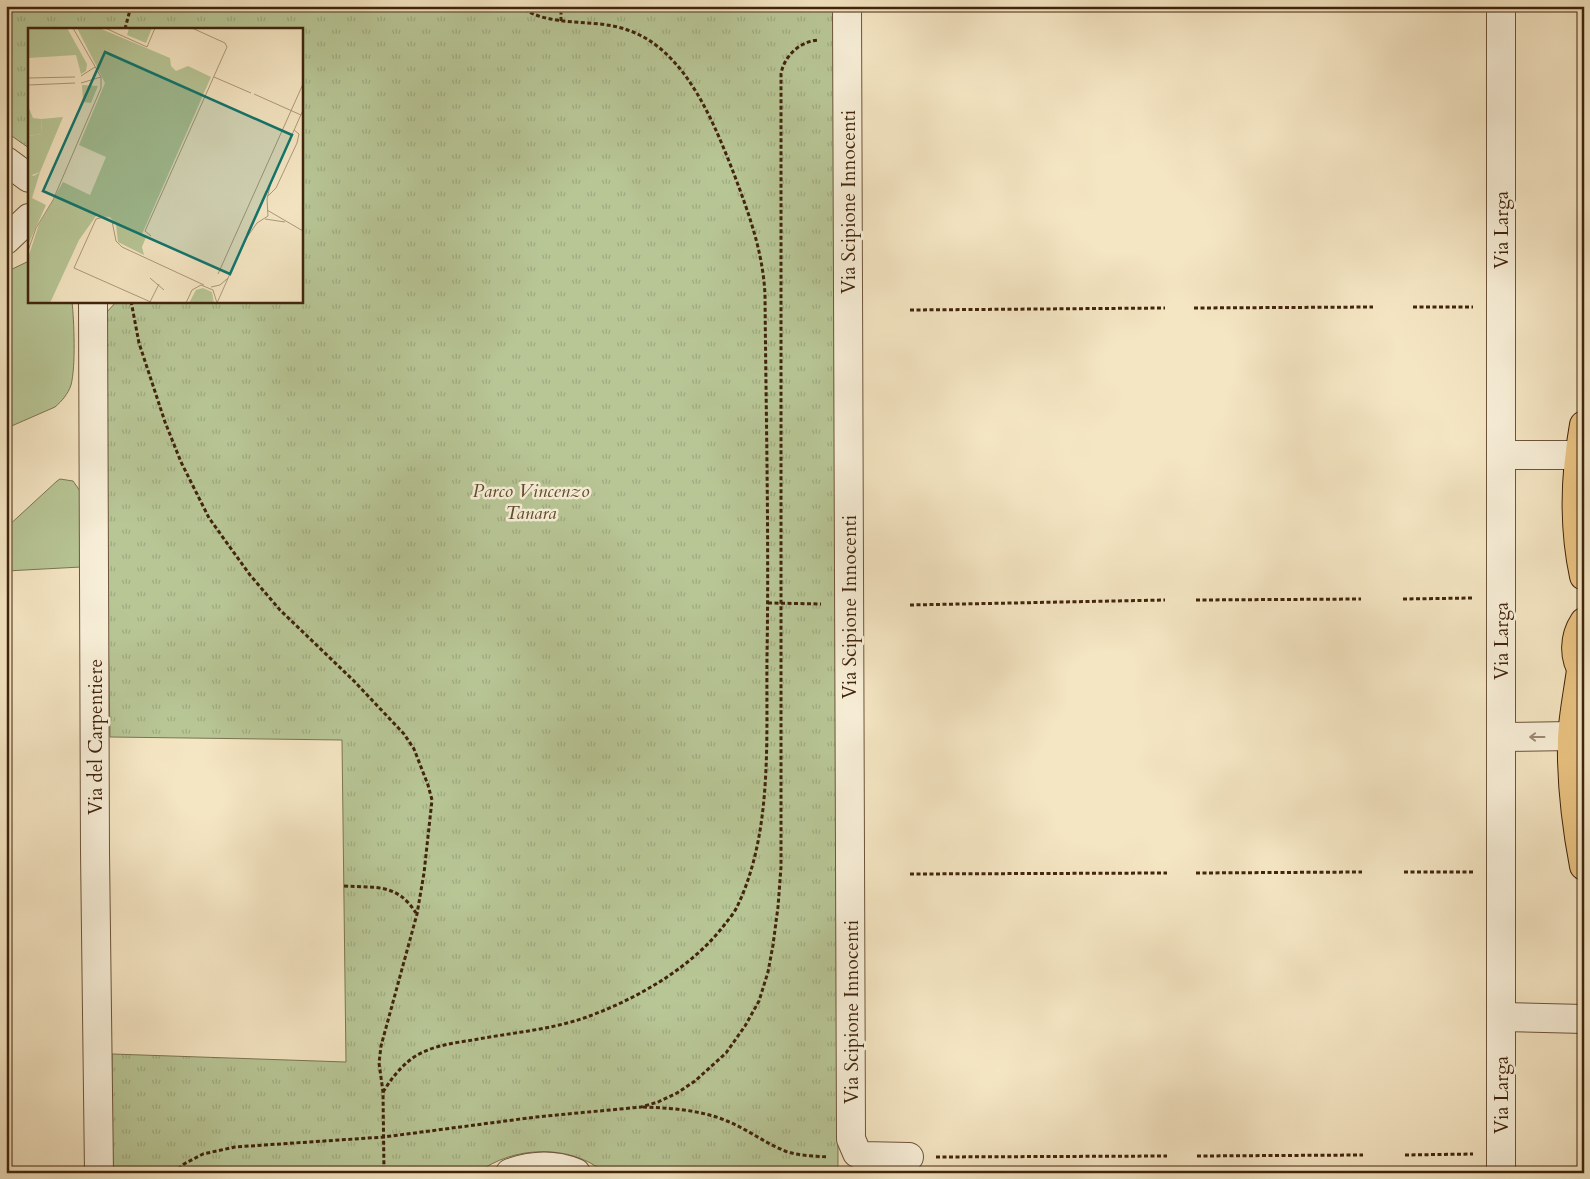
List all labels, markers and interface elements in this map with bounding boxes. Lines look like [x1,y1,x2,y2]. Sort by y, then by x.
inset map [28,28,302,302]
street label: Via Scipione Innocenti [836,110,862,294]
street label: Via Larga [1489,191,1515,269]
park label: Parco Vincenzo Tanara [473,478,590,526]
street label: Via Scipione Innocenti [837,515,863,699]
street label: Via Larga [1489,602,1515,680]
street label: Via del Carpentiere [83,659,109,815]
one-way arrow [1529,732,1546,742]
street label: Via Scipione Innocenti [839,920,865,1104]
street label: Via Larga [1489,1056,1515,1134]

